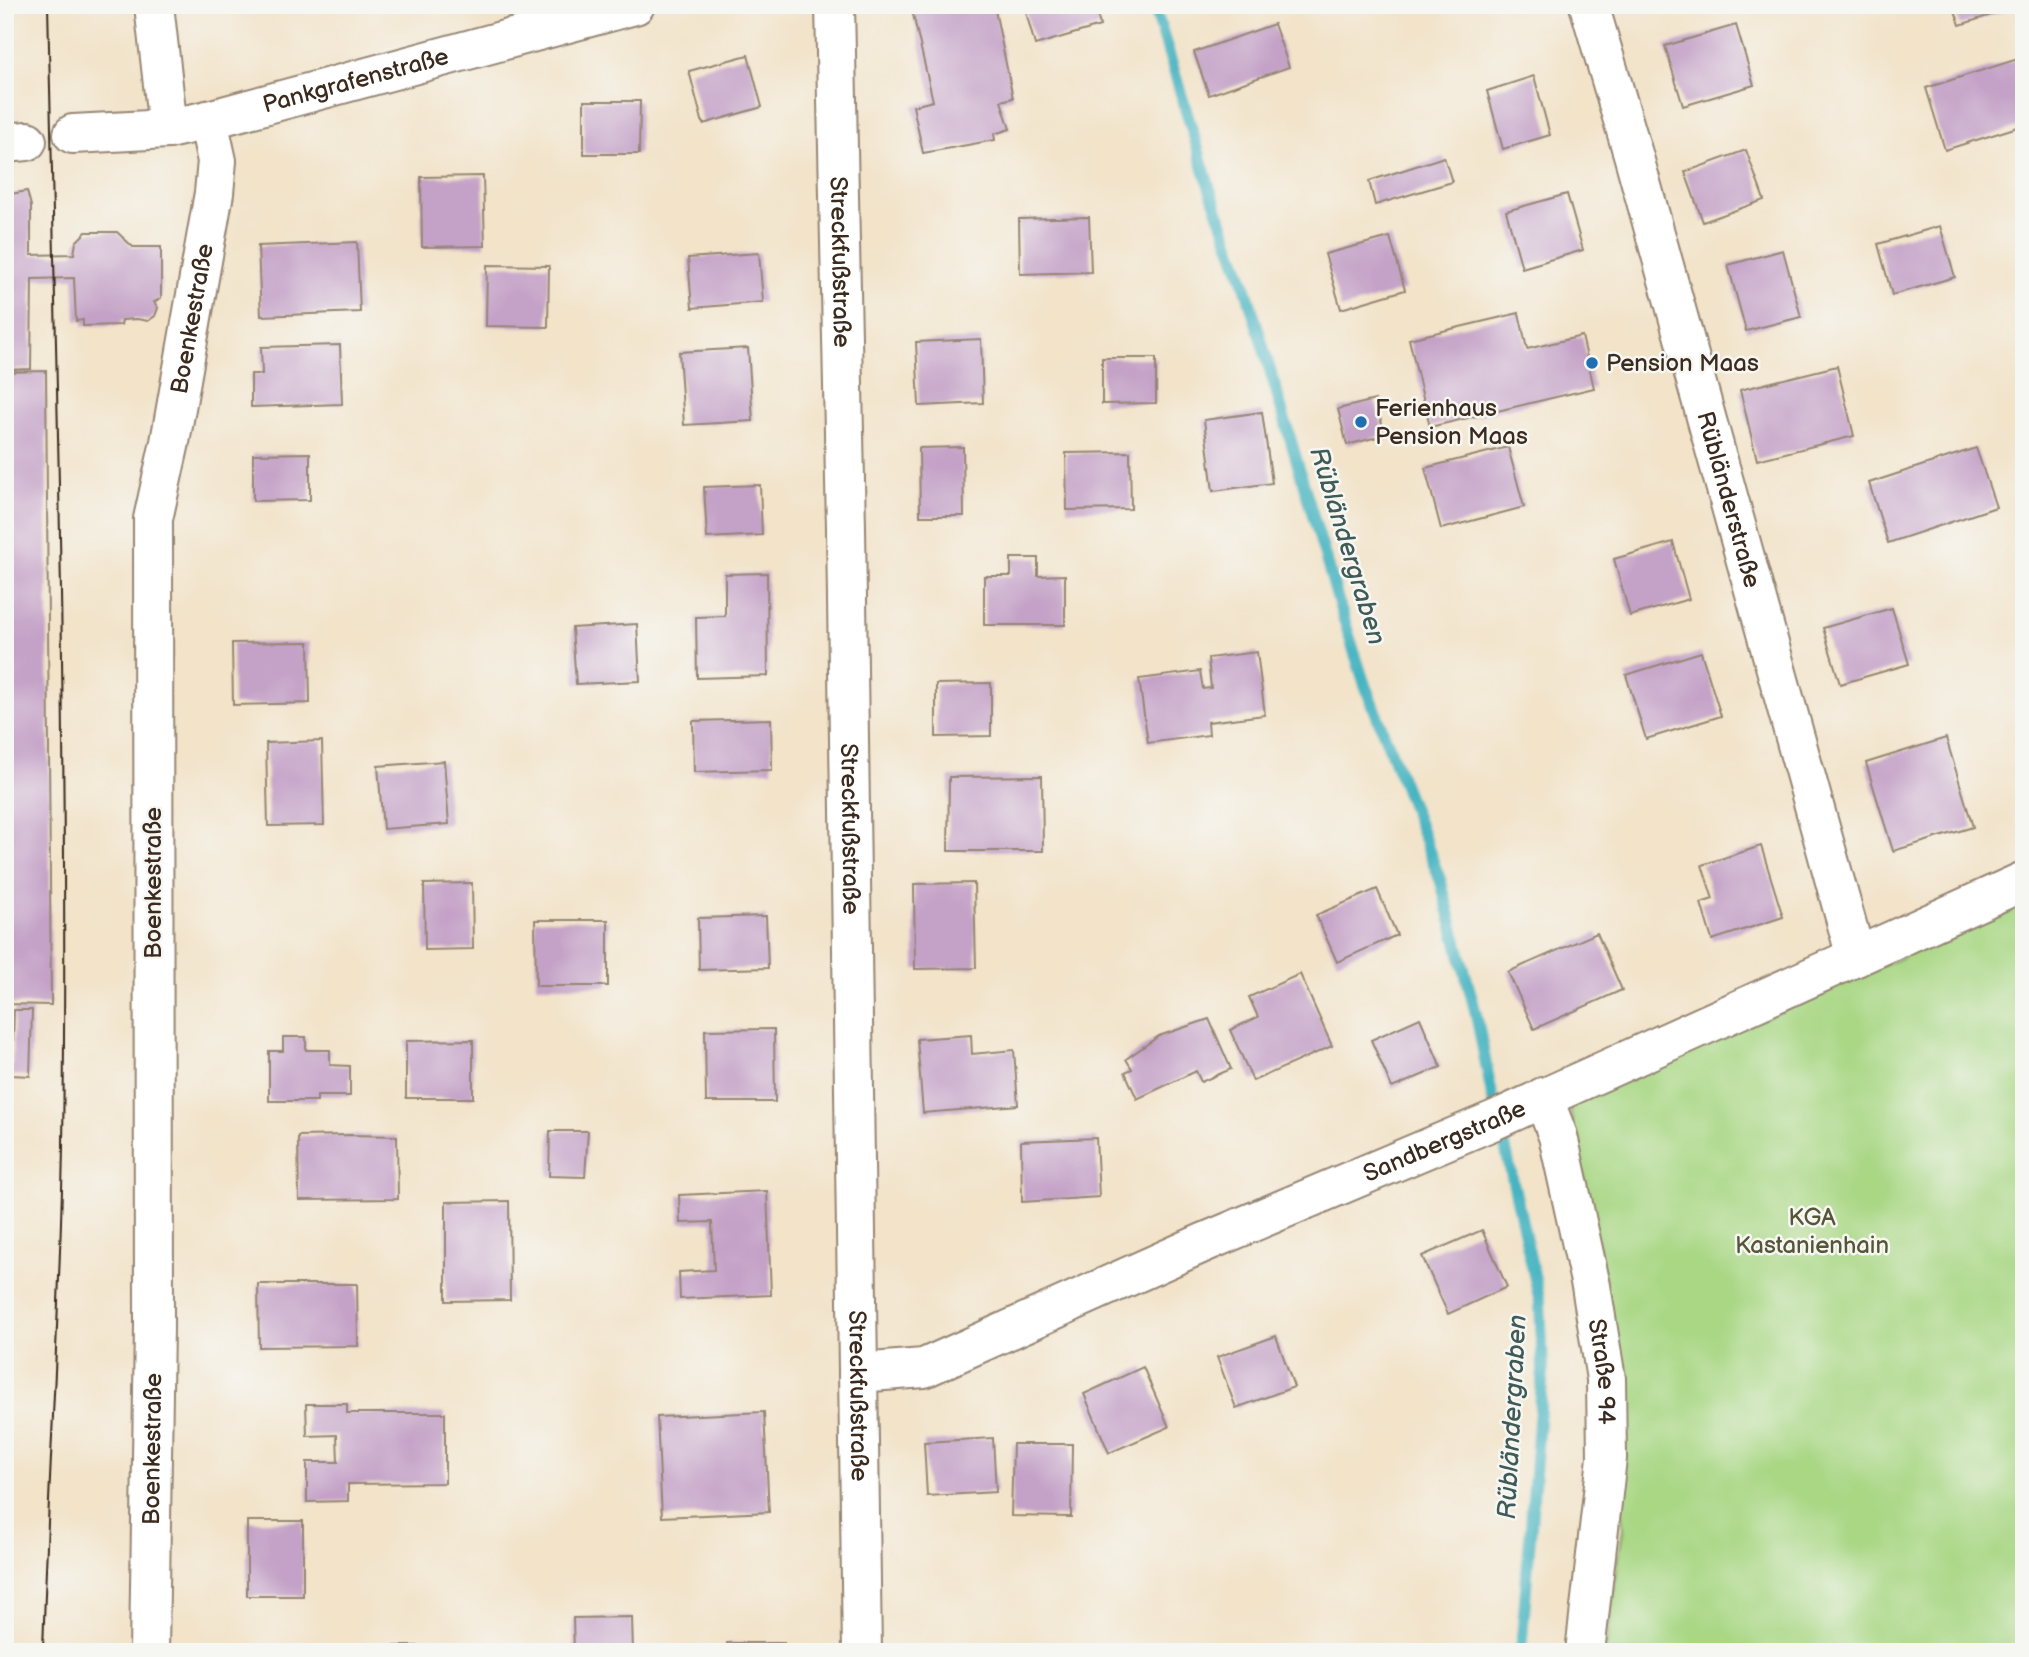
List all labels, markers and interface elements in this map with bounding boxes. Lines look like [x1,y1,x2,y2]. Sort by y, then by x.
street label: Pankgrafenstraße [259,41,452,119]
street label: Streckfußstraße [824,176,857,348]
street label: Boenkestraße [164,241,219,396]
place label: Pension Maas [1606,349,1759,378]
marker: Pension Maas [1584,355,1600,371]
place label: Ferienhaus Pension Maas [1375,394,1528,451]
street label: Rübländerstraße [1691,408,1767,591]
marker: Ferienhaus Pension Maas [1353,414,1369,430]
water label: Rübländergraben [1302,443,1392,649]
street label: Streckfußstraße [835,743,866,915]
street label: Boenkestraße [139,807,168,959]
street label: Sandbergstraße [1359,1093,1530,1188]
park label: KGA Kastanienhain [1735,1203,1889,1260]
street label: Streckfußstraße [843,1310,874,1482]
water label: Rübländergraben [1492,1314,1534,1520]
street label: Straße 94 [1582,1317,1621,1425]
street label: Boenkestraße [136,1373,168,1525]

